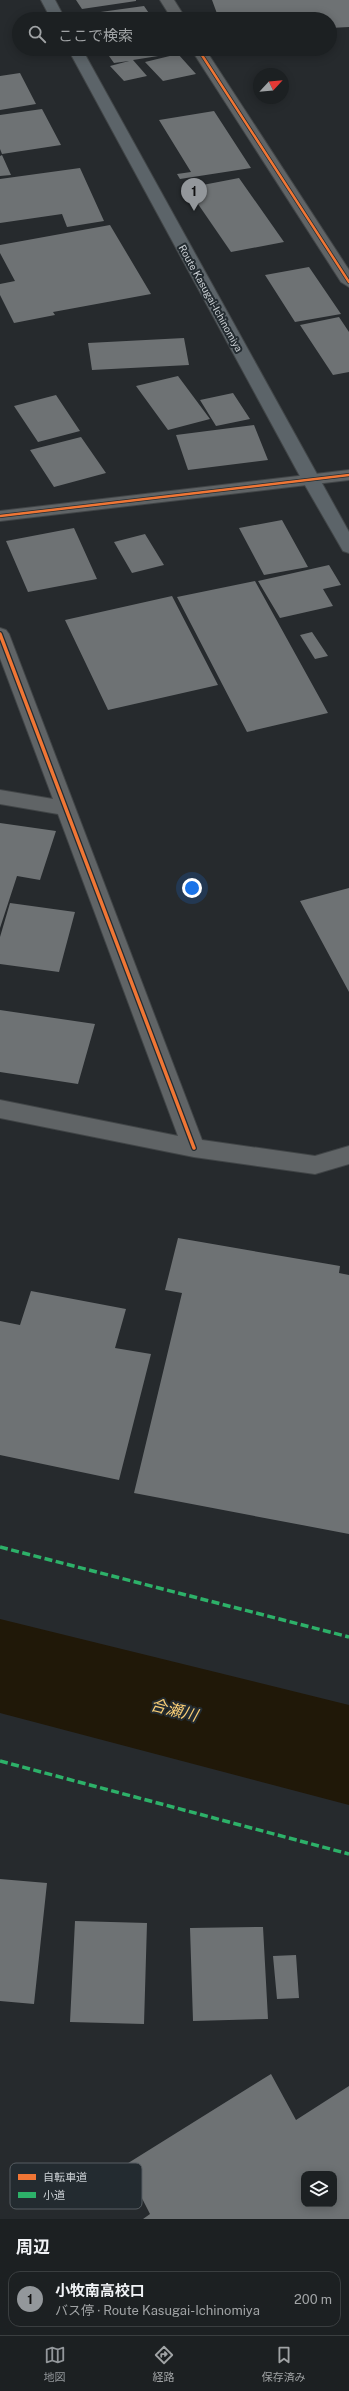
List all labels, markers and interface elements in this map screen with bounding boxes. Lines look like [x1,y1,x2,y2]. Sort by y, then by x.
search box [12,12,337,56]
icon: search [26,23,48,45]
text: ここで検索 [58,27,133,44]
north arrow [253,68,289,104]
pin: 1 [181,178,207,211]
street label: Route Kasugai-Ichinomiya [177,242,245,354]
your location [182,878,202,898]
water label: 合瀬川 [148,1695,202,1726]
legend [10,2163,142,2209]
text: 自転車道 [43,2171,87,2183]
map controls [301,2171,337,2207]
button: layers [301,2171,337,2207]
text: 小道 [43,2189,65,2201]
text: 周辺 [16,2237,50,2257]
text: 小牧南高校口 [55,2282,145,2299]
text: 1 [27,2292,33,2307]
text: 200 m [294,2292,332,2307]
text: バス停 · Route Kasugai-Ichinomiya [55,2303,260,2318]
tab: 地図 [44,2344,66,2384]
tab: 経路 [153,2344,175,2384]
tab: 保存済み [262,2344,306,2384]

